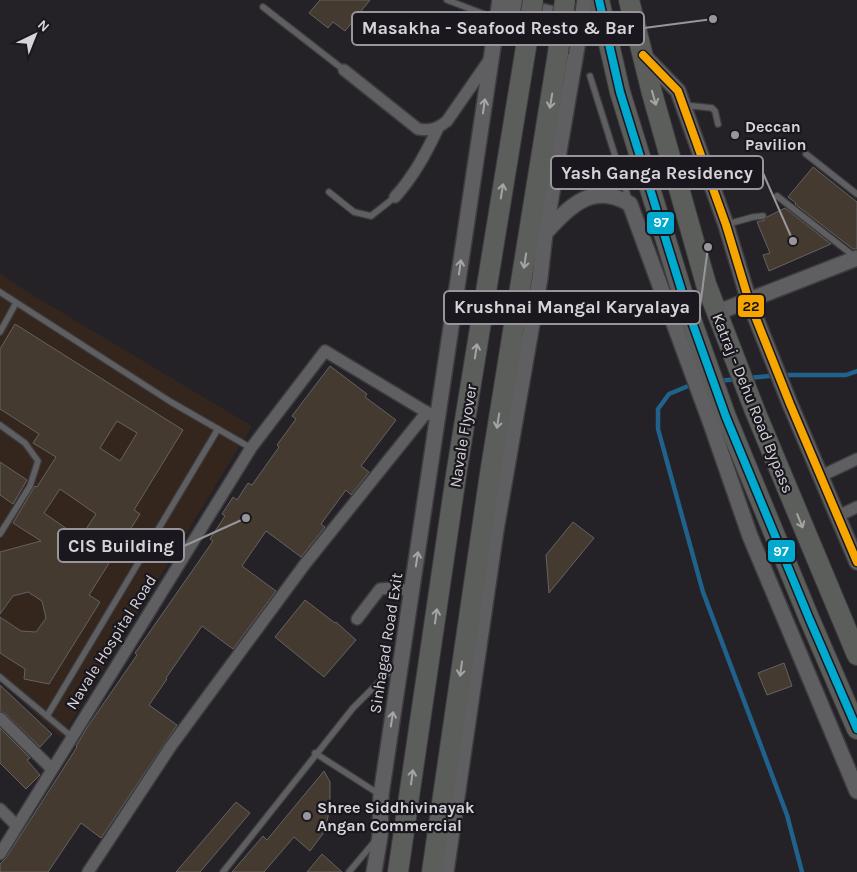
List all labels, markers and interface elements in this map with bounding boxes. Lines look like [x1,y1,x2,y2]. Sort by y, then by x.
north arrow [10,10,60,60]
callout: Masakha - Seafood Resto & Bar [352,12,644,45]
text: N [34,16,53,36]
text: Masakha - Seafood Resto & Bar [362,17,634,39]
one-way arrow [649,90,659,106]
one-way arrow [545,92,555,108]
one-way arrow [479,99,489,115]
place label: Deccan Pavilion [745,117,806,154]
marker: Deccan Pavilion [729,129,741,141]
callout: Yash Ganga Residency [551,156,763,189]
text: Yash Ganga Residency [561,162,753,184]
one-way arrow [498,183,508,199]
line badge: 97 [646,211,675,235]
text: 97 [653,214,669,231]
one-way arrow [519,253,529,269]
one-way arrow [456,259,466,275]
callout: Krushnai Mangal Karyalaya [444,291,700,324]
line badge: 22 [737,294,765,318]
text: Krushnai Mangal Karyalaya [454,296,690,318]
text: 22 [743,298,759,315]
street label: Katraj - Dehu Road Bypass [708,310,798,496]
one-way arrow [471,344,481,360]
street label: Navale Flyover [445,383,481,489]
one-way arrow [493,413,503,429]
one-way arrow [796,513,805,528]
callout: CIS Building [58,529,184,562]
text: CIS Building [68,535,174,557]
line badge: 97 [767,539,796,563]
text: 97 [773,543,789,560]
one-way arrow [412,551,422,567]
street label: Navale Hospital Road [62,571,160,713]
street label: Sinhagad Road Exit [365,571,407,715]
one-way arrow [431,608,441,624]
one-way arrow [456,660,466,676]
one-way arrow [388,712,398,728]
one-way arrow [408,769,418,785]
place label: Shree Siddhivinayak Angan Commercial [317,798,475,835]
marker: Shree Siddhivinayak Angan Commercial [301,810,313,822]

